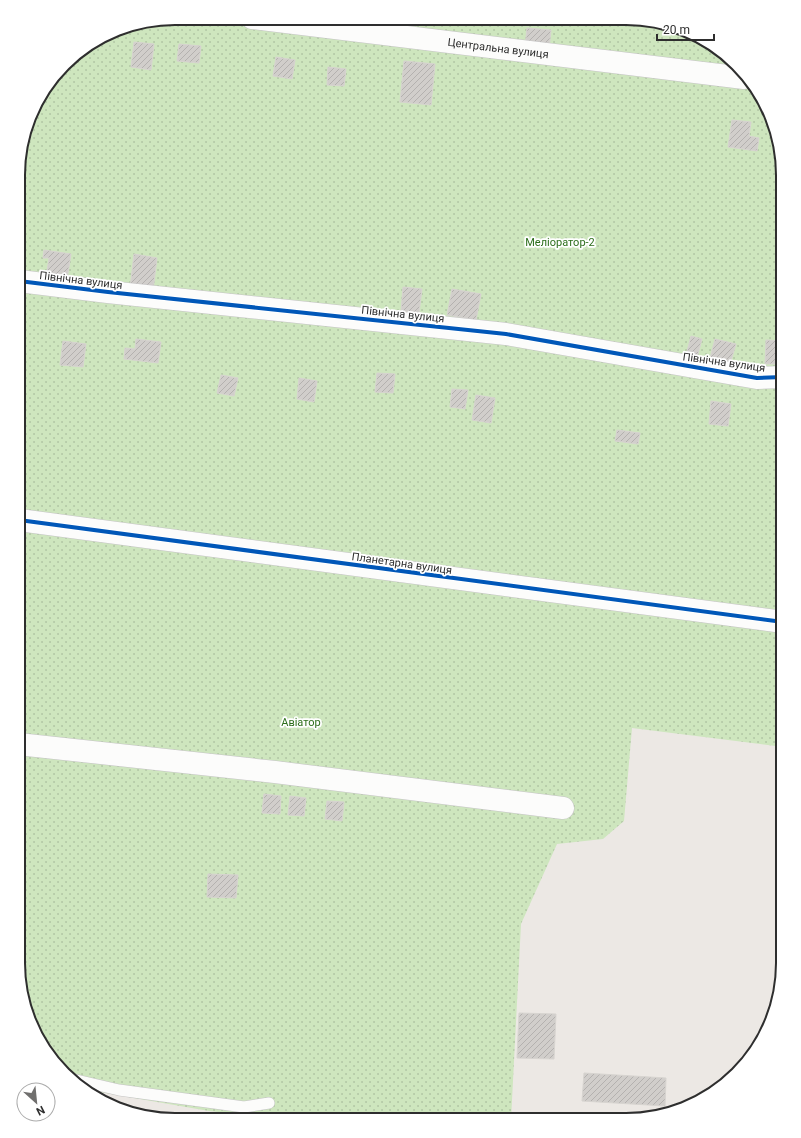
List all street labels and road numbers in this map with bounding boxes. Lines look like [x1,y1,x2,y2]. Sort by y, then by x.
street label: Центральна вулиця [447,36,549,61]
street label: Північна вулиця [39,269,123,292]
street label: Північна вулиця [361,304,445,325]
street label: Північна вулиця [682,350,766,375]
street label: Планетарна вулиця [351,550,453,577]

